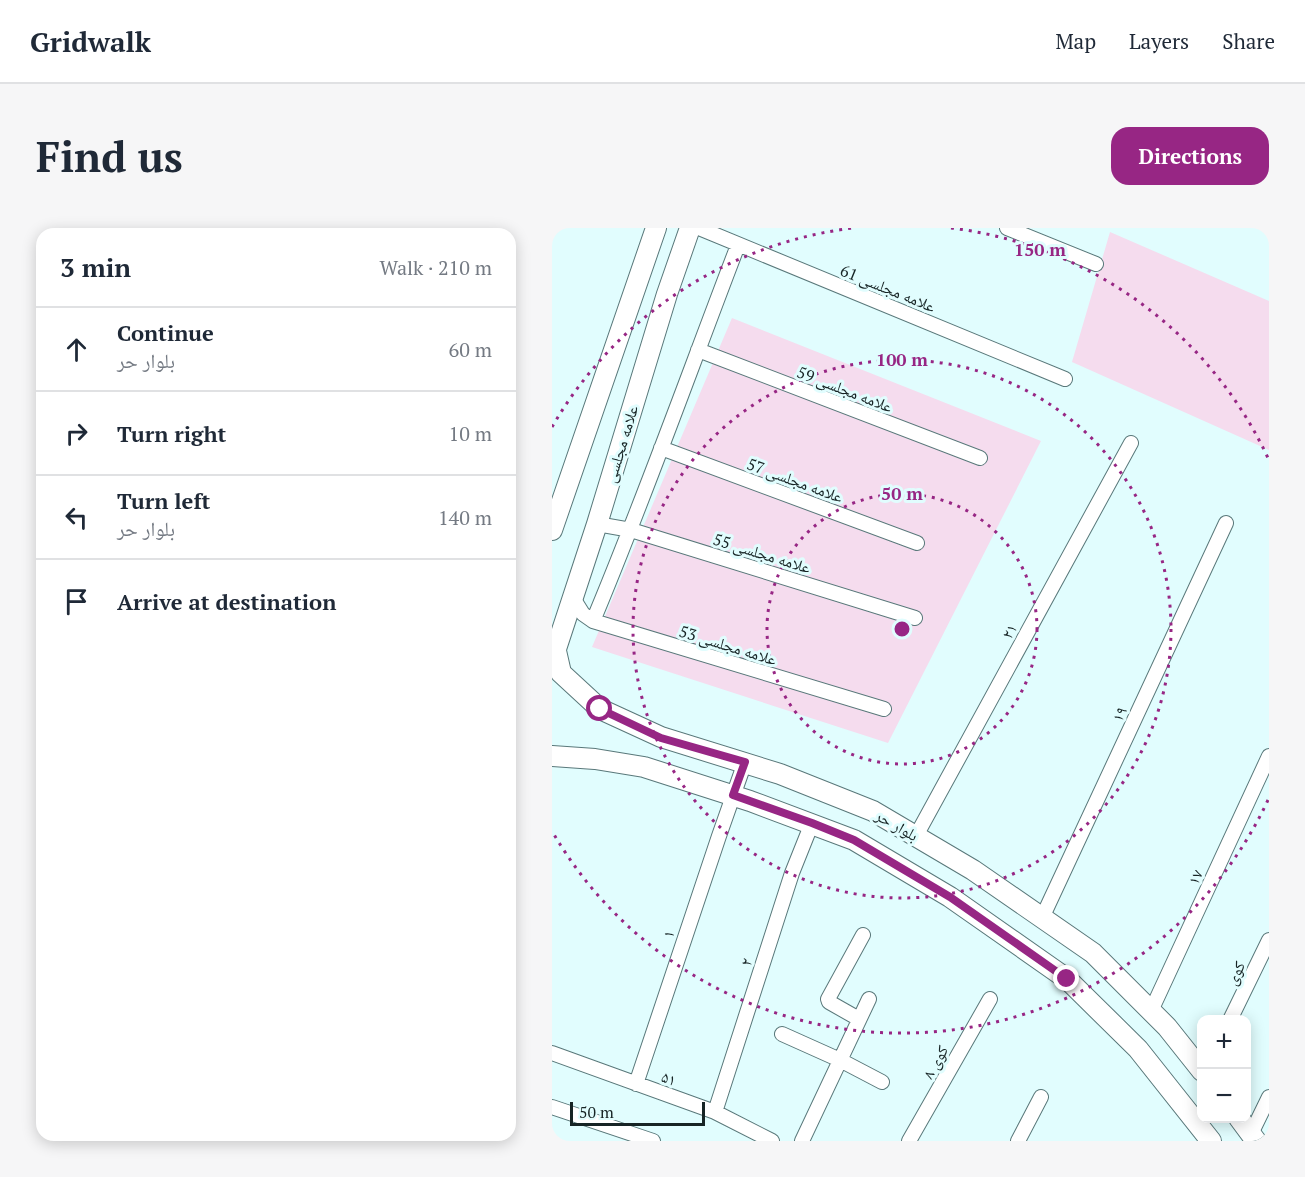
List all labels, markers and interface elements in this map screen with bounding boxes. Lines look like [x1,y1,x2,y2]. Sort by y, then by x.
text: Gridwalk [30,23,151,60]
text: Map [1055,27,1096,55]
text: Layers [1129,27,1189,55]
text: Share [1222,27,1275,55]
button: Directions [1111,127,1269,185]
text: Find us [36,128,183,184]
text: 150 m [1014,237,1066,261]
text: 3 min [60,250,131,284]
text: Walk · 210 m [380,254,492,281]
street label: علامه مجلسی 61 [837,259,939,317]
text: Continue [117,318,214,347]
icon: ahead [60,333,93,366]
text: 60 m [449,336,492,363]
text: بلوار حر [117,347,175,374]
text: 100 m [876,347,928,371]
street label: علامه مجلسی 59 [794,361,896,417]
street label: علامه مجلسی [599,403,643,485]
icon: right [60,417,93,450]
text: Turn right [117,419,226,448]
text: 10 m [449,420,492,447]
street label: علامه مجلسی 57 [744,452,846,508]
text: 50 m [881,481,923,505]
text: Turn left [117,486,210,515]
icon: left [60,501,93,534]
text: 140 m [438,504,492,531]
text: بلوار حر [117,515,175,542]
street label: علامه مجلسی 55 [711,528,813,578]
icon: arrive [60,585,93,618]
text: Arrive at destination [117,587,336,616]
centre of rings [892,619,912,639]
street label: ۲۱ [996,619,1022,643]
street label: علامه مجلسی 53 [677,620,779,670]
route start [586,695,612,721]
street label: ۱۹ [1106,703,1132,725]
street label: بلوار حر [871,803,923,846]
street label: ۱۷ [1182,866,1208,888]
street label: ۱ [656,927,680,941]
street label: ۲ [734,955,758,969]
street label: کوی [1220,957,1250,989]
route end [1053,965,1079,991]
map controls [1197,1015,1251,1123]
button: + [1197,1015,1251,1069]
street label: کوی ۸ [917,1041,953,1083]
street label: ۵۱ [658,1065,680,1091]
button: − [1197,1069,1251,1123]
scale bar [570,1099,705,1126]
text: 50 m [579,1101,614,1123]

